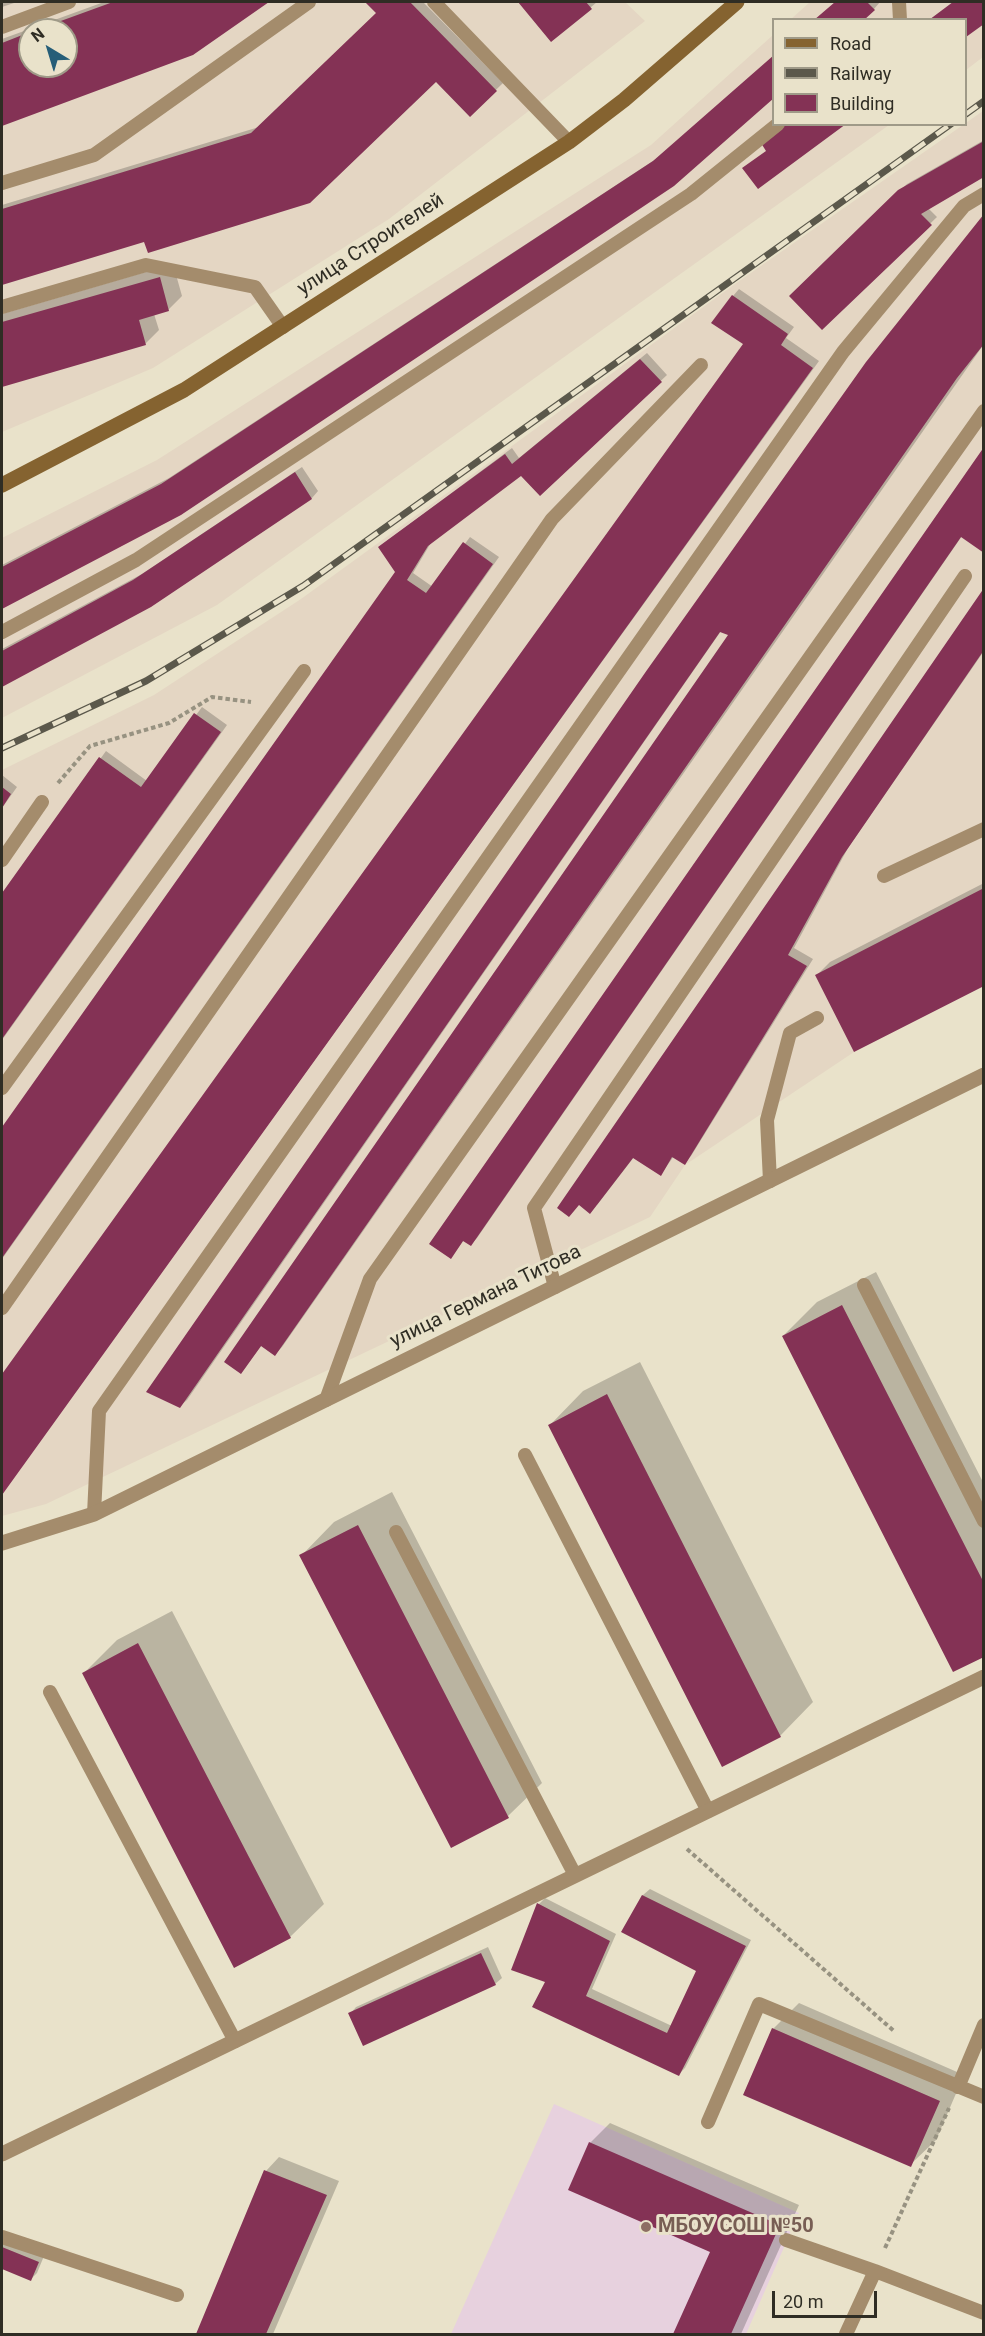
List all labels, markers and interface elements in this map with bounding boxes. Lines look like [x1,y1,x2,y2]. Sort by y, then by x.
north arrow [18,18,78,78]
legend [772,18,967,126]
text: N [28,24,48,46]
text: Road [830,33,871,54]
text: Railway [830,63,891,84]
text: Building [830,93,894,114]
street label: улица Строителей [293,189,449,301]
street label: улица Германа Титова [387,1240,585,1354]
place label: МБОУ СОШ №50 [658,2215,814,2239]
marker: МБОУ СОШ №50 [639,2220,653,2234]
scale bar [775,2279,880,2317]
text: 20 m [783,2291,823,2312]

